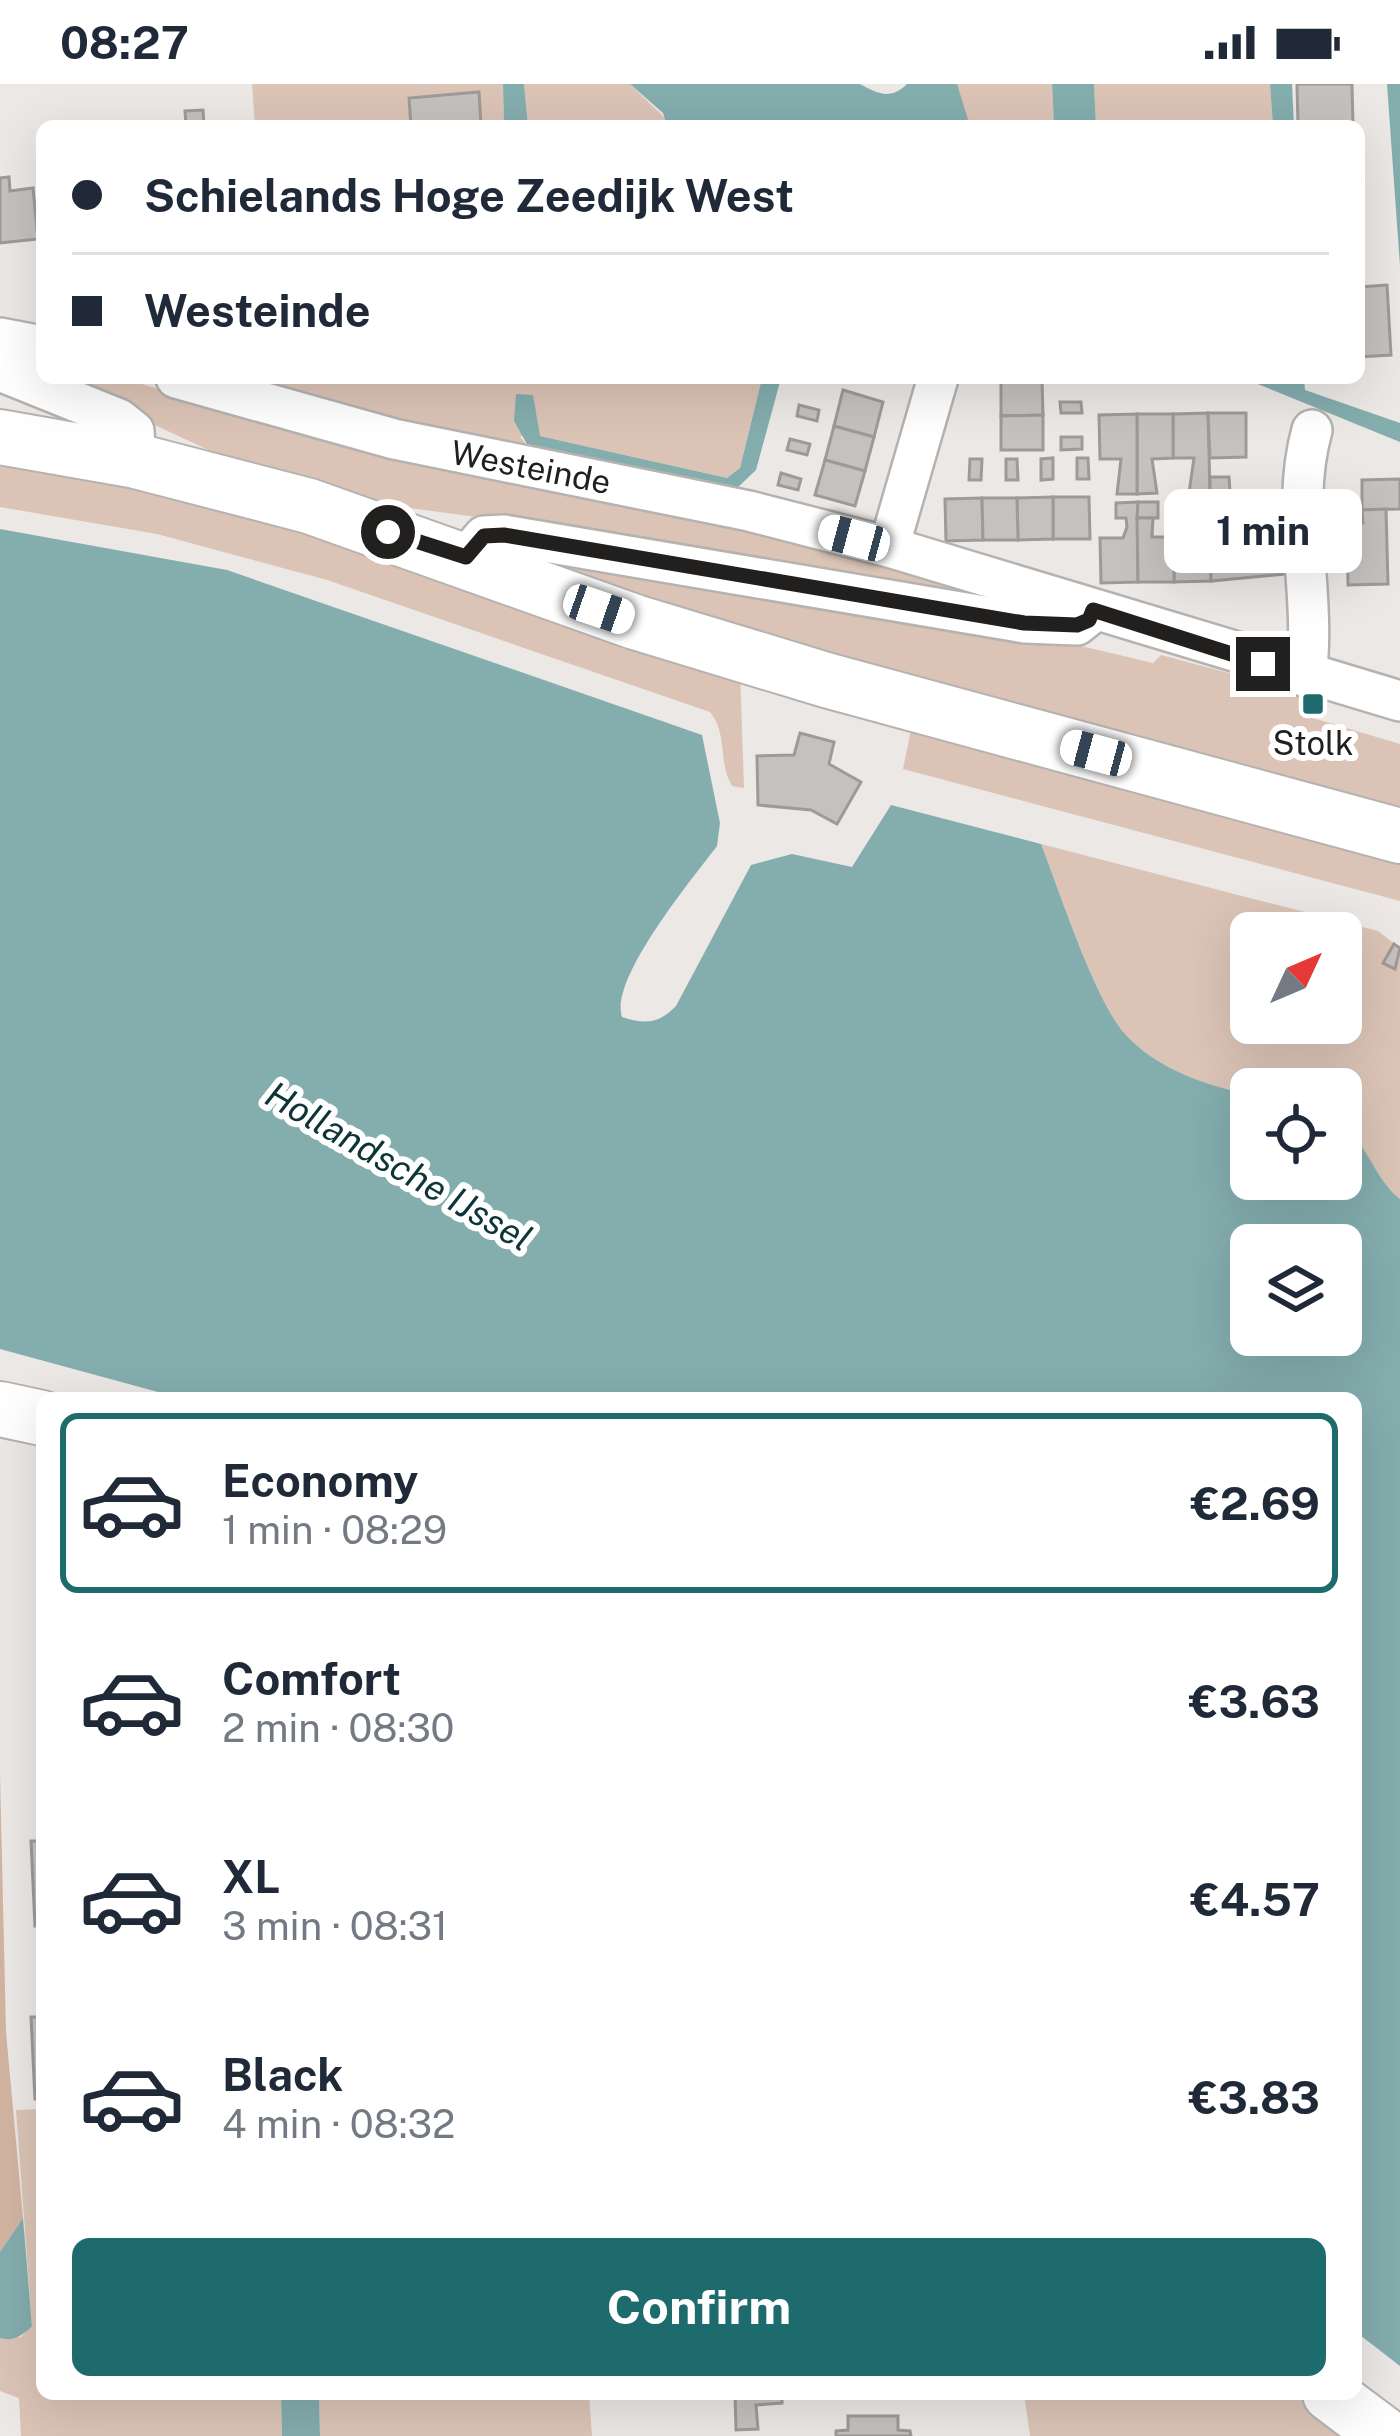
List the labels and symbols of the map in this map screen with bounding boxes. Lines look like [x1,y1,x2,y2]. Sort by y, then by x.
street label: Westeinde [448,433,614,501]
callout: 1 min [1164,490,1362,574]
route start [361,505,415,559]
car [815,511,893,565]
car [559,580,639,638]
route end [1236,637,1290,691]
marker: Stolk [1300,691,1326,717]
place label: Stolk [1273,724,1353,762]
car [1057,726,1135,780]
north arrow [1230,912,1362,1044]
water label: Hollandsche IJssel [259,1073,539,1259]

